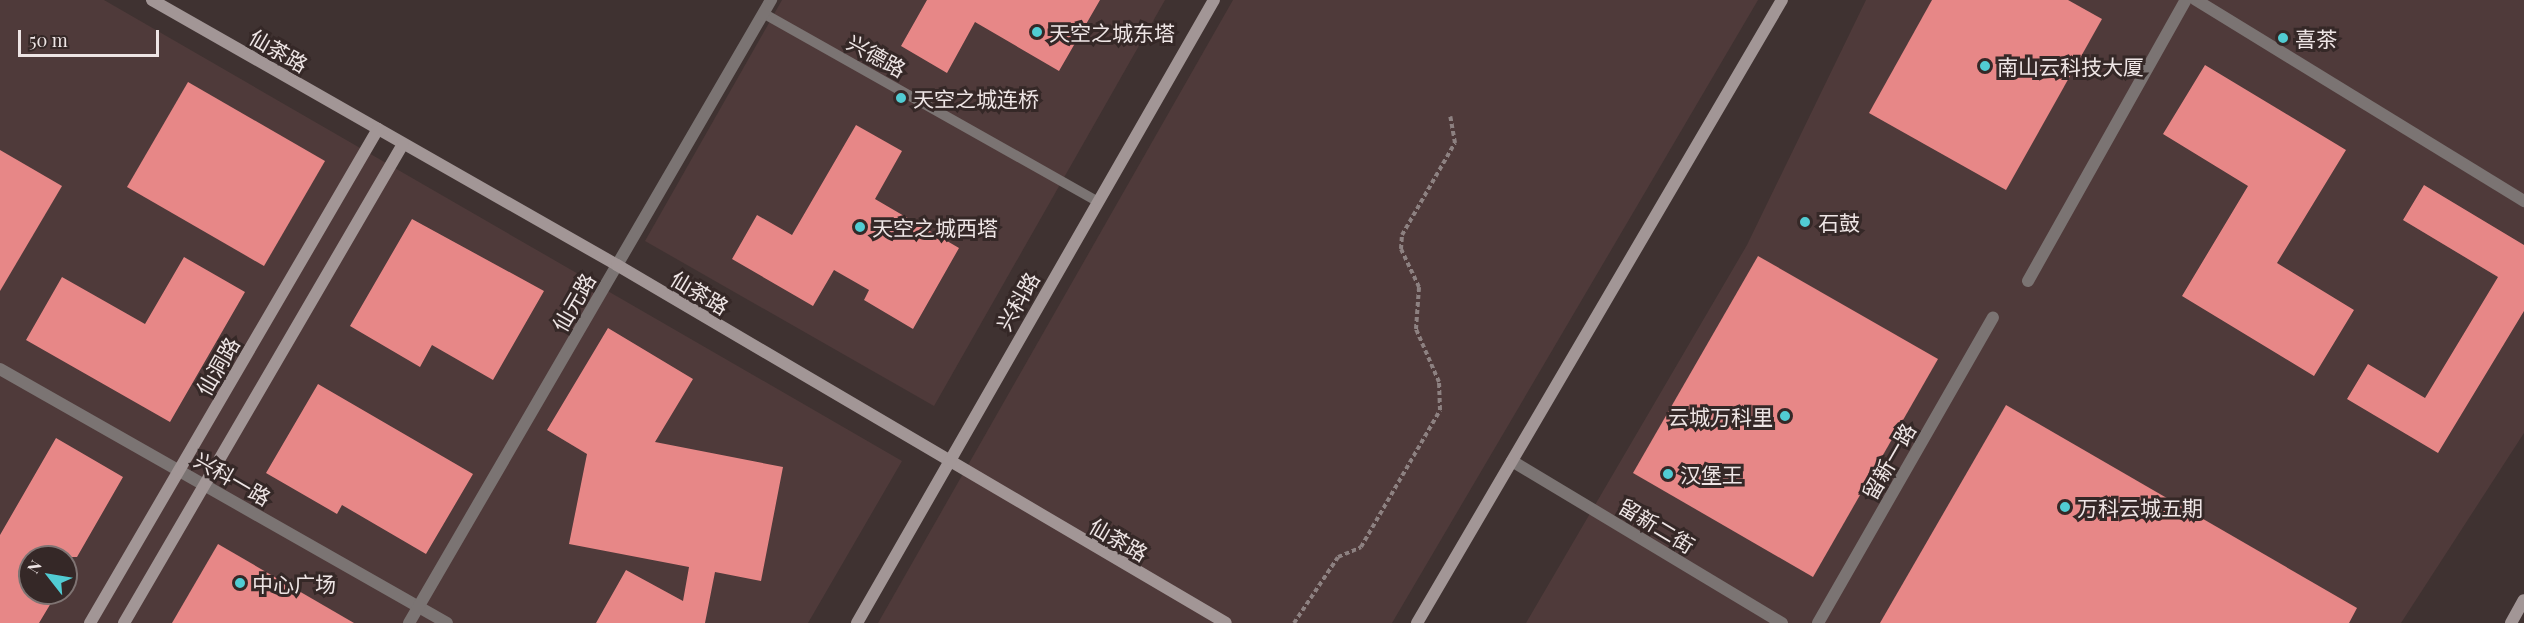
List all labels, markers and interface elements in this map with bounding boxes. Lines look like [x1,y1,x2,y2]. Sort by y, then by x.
scale bar [21,18,162,56]
place label: 天空之城东塔 [1049,19,1175,45]
street label: 仙茶路 [245,23,313,77]
marker: 天空之城东塔 [1030,25,1044,39]
place label: 喜茶 [2295,25,2337,51]
text: 50 m [29,28,68,52]
street label: 兴德路 [843,29,911,81]
marker: 喜茶 [2276,31,2290,45]
place label: 南山云科技大厦 [1997,53,2144,79]
marker: 南山云科技大厦 [1978,59,1992,73]
place label: 天空之城连桥 [913,85,1039,111]
marker: 天空之城连桥 [894,91,908,105]
place label: 石鼓 [1818,209,1860,235]
marker: 石鼓 [1796,213,1814,231]
place label: 天空之城西塔 [872,214,998,240]
marker: 天空之城西塔 [853,220,867,234]
street label: 仙茶路 [667,265,733,319]
street label: 兴科路 [990,267,1044,335]
street label: 仙元路 [546,268,600,336]
street label: 仙洞路 [190,332,244,400]
place label: 云城万科里 [1668,403,1773,429]
marker: 云城万科里 [1778,409,1792,423]
street label: 留新一路 [1856,418,1920,504]
street label: 兴科一路 [190,446,276,510]
place label: 汉堡王 [1680,461,1743,487]
marker: 汉堡王 [1661,467,1675,481]
street label: 留新二街 [1615,493,1699,557]
place label: 万科云城五期 [2077,494,2203,520]
marker: 万科云城五期 [2058,500,2072,514]
street label: 仙茶路 [1085,512,1153,566]
north arrow [18,545,78,605]
text: N [22,556,46,577]
place label: 中心广场 [252,570,336,596]
marker: 中心广场 [233,576,247,590]

